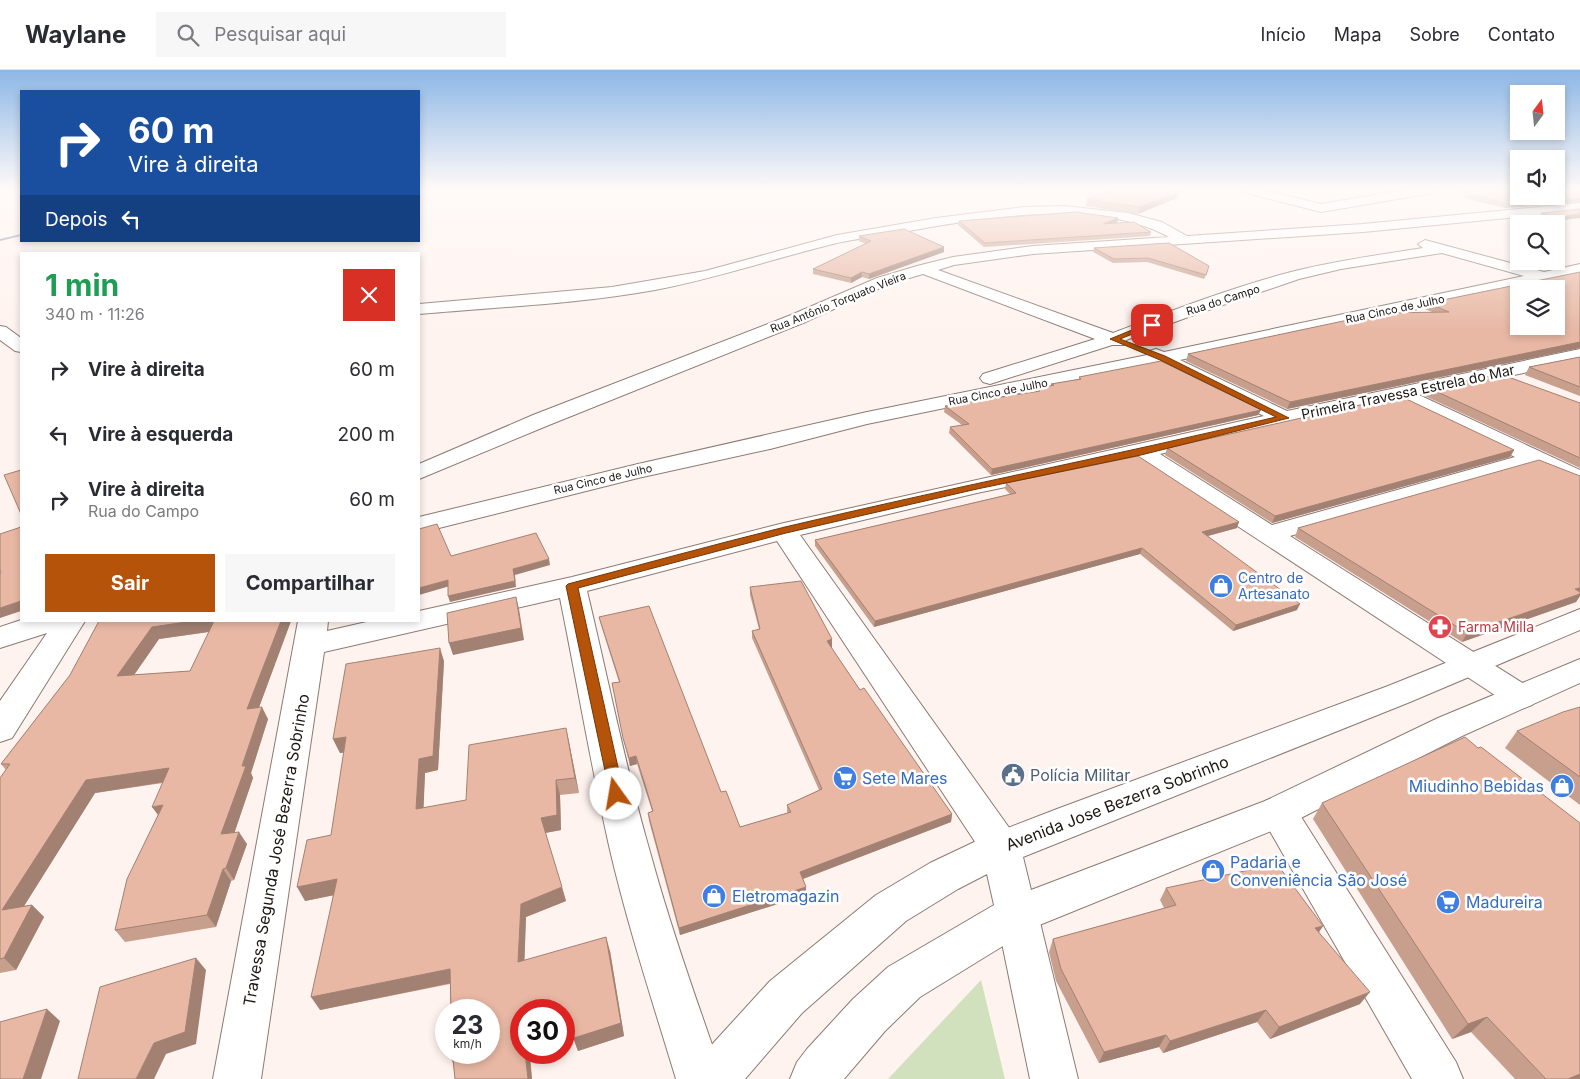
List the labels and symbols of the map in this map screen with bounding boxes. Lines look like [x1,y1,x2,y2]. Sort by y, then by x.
north arrow [1510,85,1565,140]
street label: Rua Antônio Torquato Vieira [768,268,908,336]
street label: Rua do Campo [1184,281,1262,318]
street label: Rua Cinco de Julho [1344,292,1446,326]
pin [1131,304,1173,346]
street label: Primeira Travessa Estrela do Mar [1300,361,1516,422]
street label: Rua Cinco de Julho [947,375,1049,408]
street label: Rua Cinco de Julho [552,461,654,497]
place label: Centro de Artesanato [1238,569,1310,602]
shop icon: Centro de Artesanato [1208,573,1234,599]
pharmacy icon: Farma Milla [1427,614,1453,640]
place label: Farma Milla [1458,618,1534,635]
street label: Travessa Segunda José Bezerra Sobrinho [239,692,313,1008]
street label: Avenida Jose Bezerra Sobrinho [1003,751,1231,855]
public building icon: Polícia Militar [1000,762,1026,788]
supermarket icon: Sete Mares [832,765,858,791]
place label: Polícia Militar [1030,765,1130,785]
position arrow [589,767,641,819]
place label: Sete Mares [862,768,947,788]
shop icon: Miudinho Bebidas [1549,773,1575,799]
place label: Miudinho Bebidas [1409,776,1544,796]
place label: Padaria e Conveniência São José [1230,852,1407,890]
shop icon: Padaria e Conveniência São José [1200,858,1226,884]
shop icon: Eletromagazin [701,883,727,909]
place label: Eletromagazin [732,886,839,906]
supermarket icon: Madureira [1435,889,1461,915]
place label: Madureira [1466,892,1543,912]
speed limit sign: 30 [510,999,575,1064]

